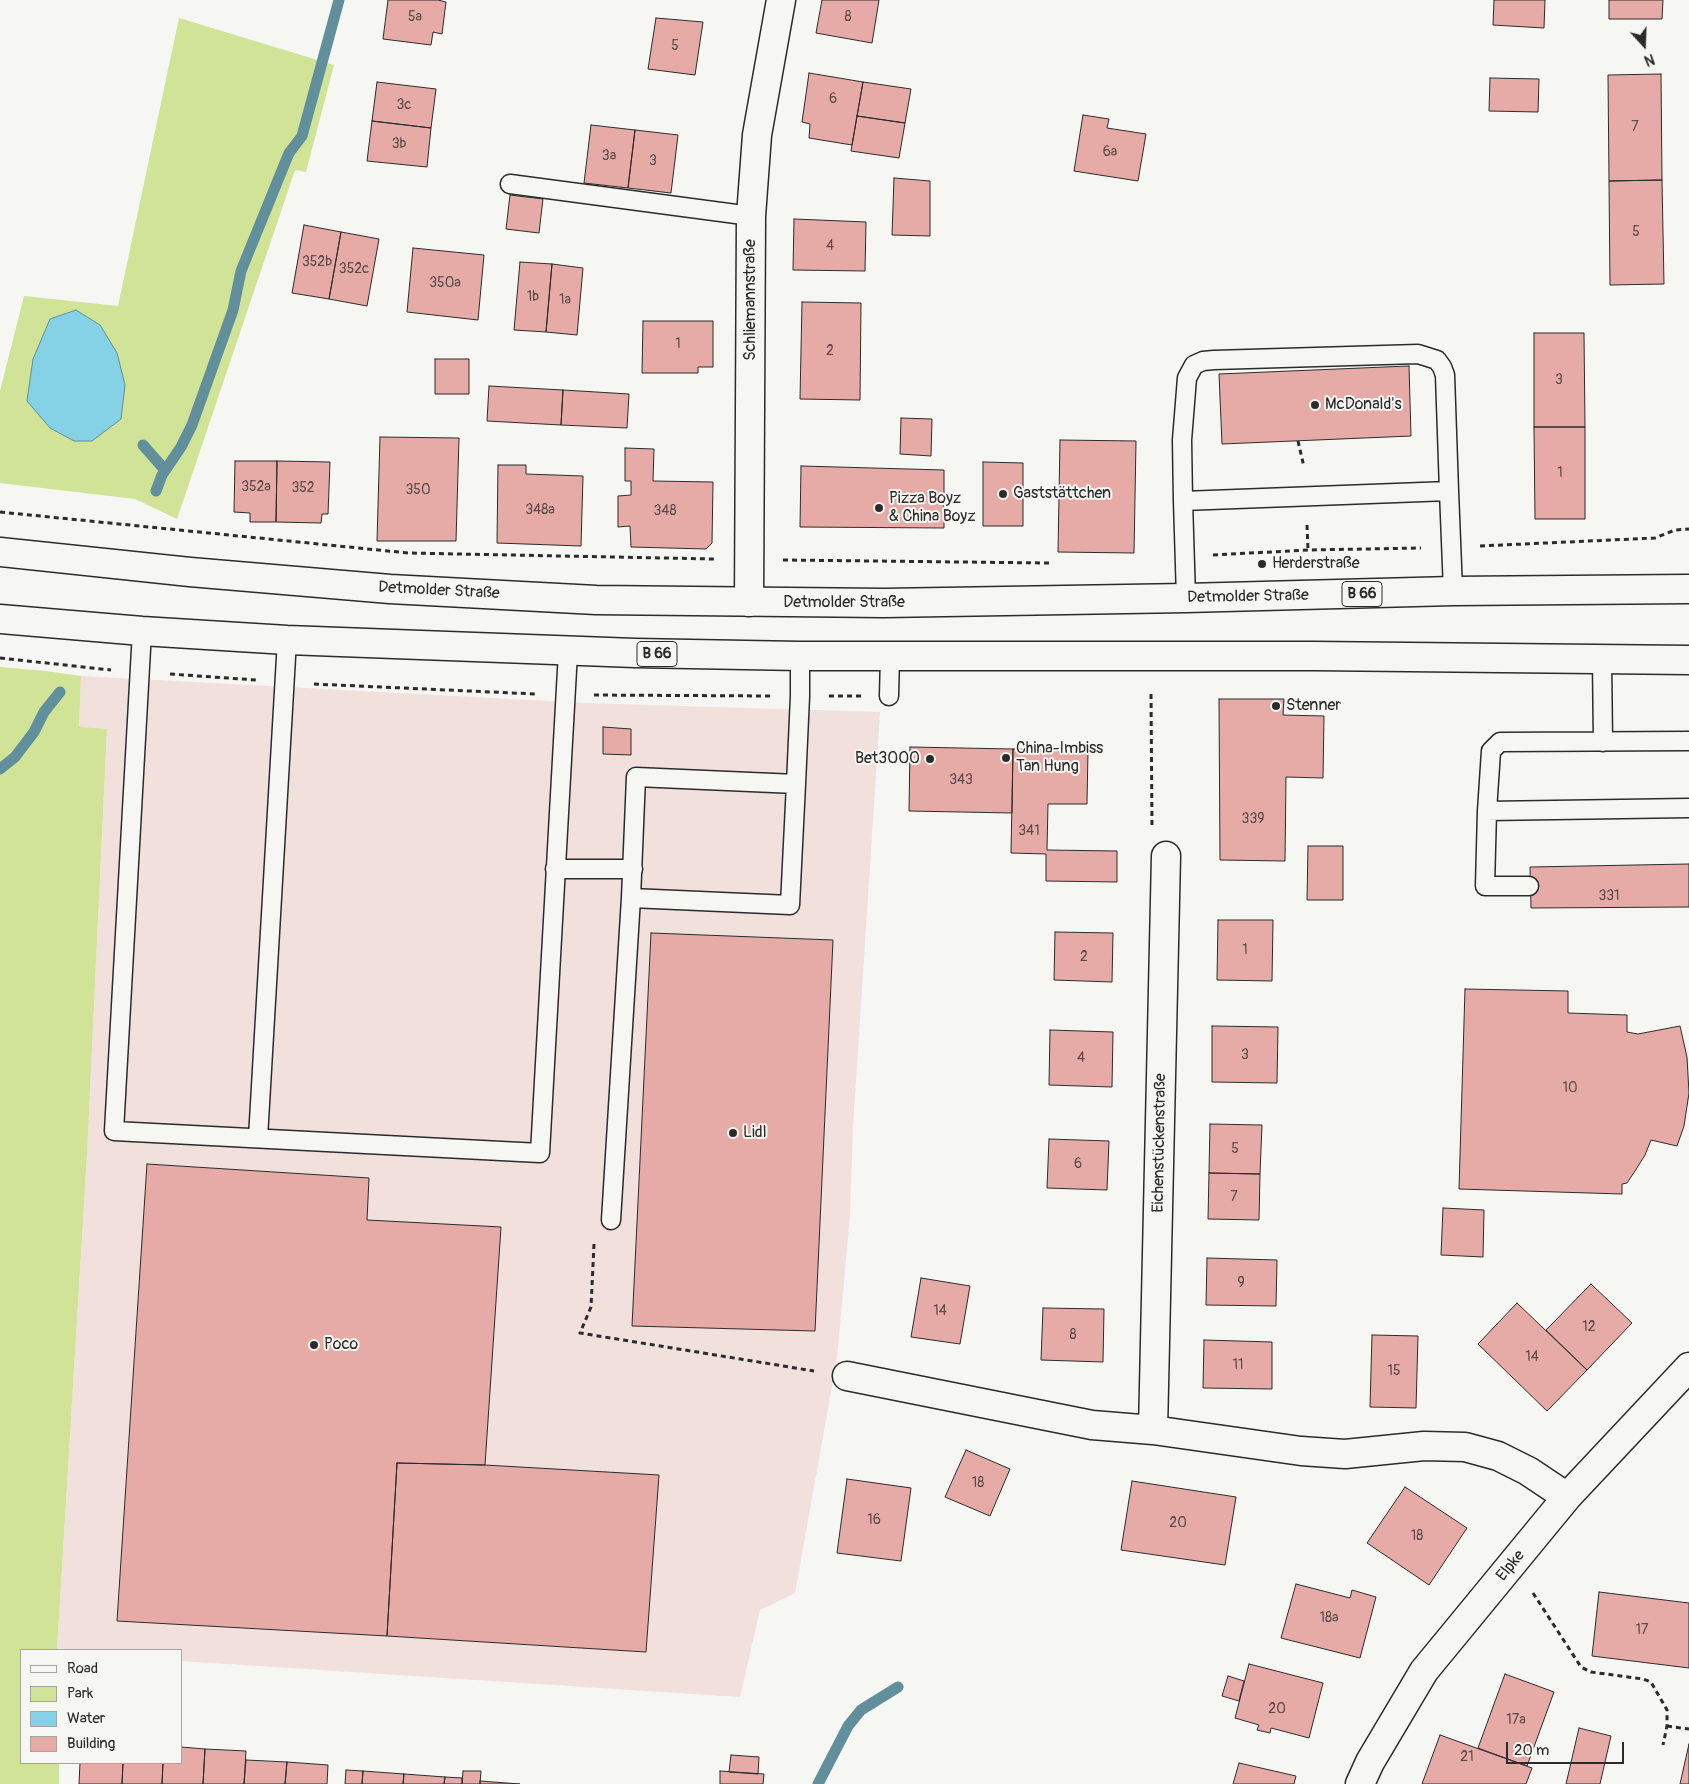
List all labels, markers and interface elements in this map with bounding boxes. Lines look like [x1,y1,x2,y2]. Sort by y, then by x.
house number: 5a [408,9,422,25]
house number: 8 [844,9,852,25]
north arrow [1619,20,1669,70]
house number: 5 [671,38,679,54]
text: N [1642,50,1657,69]
house number: 6 [829,91,837,107]
house number: 3c [397,97,411,113]
house number: 7 [1631,119,1639,135]
house number: 3b [392,136,406,152]
house number: 6a [1103,144,1117,160]
house number: 3a [602,148,616,164]
house number: 3 [649,153,657,169]
house number: 5 [1632,224,1640,240]
house number: 4 [826,238,834,254]
street label: Schliemannstraße [741,239,761,361]
house number: 352b [302,254,332,270]
house number: 352c [339,261,369,277]
house number: 350a [429,275,461,291]
house number: 1b [527,289,539,305]
house number: 1a [559,292,571,308]
house number: 1 [675,336,681,352]
house number: 2 [826,343,834,359]
house number: 3 [1555,372,1563,388]
place label: McDonald's [1325,395,1402,415]
marker: McDonald's [1309,399,1321,411]
house number: 1 [1557,465,1563,481]
house number: 352a [241,479,271,495]
house number: 352 [291,480,315,496]
house number: 350 [406,482,430,498]
place label: Gaststättchen [1013,484,1111,504]
marker: Gaststättchen [997,488,1009,500]
place label: Pizza Boyz & China Boyz [889,489,975,527]
house number: 348a [525,502,555,518]
marker: Pizza Boyz & China Boyz [873,502,885,514]
house number: 348 [654,503,676,519]
place label: Herderstraße [1272,554,1360,574]
marker: Herderstraße [1256,558,1268,570]
street label: Detmolder Straße [378,578,500,604]
road number: B 66 [1342,582,1382,606]
street label: Detmolder Straße [1187,586,1309,608]
street label: Detmolder Straße [783,593,905,613]
road number: B 66 [637,642,677,666]
place label: Stenner [1286,696,1341,716]
marker: Stenner [1270,700,1282,712]
place label: China-Imbiss Tan Hung [1016,739,1103,777]
place label: Bet3000 [855,749,920,769]
marker: China-Imbiss Tan Hung [1000,752,1012,764]
marker: Bet3000 [924,753,936,765]
house number: 343 [949,772,973,788]
house number: 339 [1242,811,1264,827]
house number: 341 [1018,823,1040,839]
house number: 331 [1598,888,1620,904]
house number: 1 [1242,942,1248,958]
house number: 2 [1080,949,1088,965]
house number: 3 [1241,1047,1249,1063]
house number: 4 [1077,1050,1085,1066]
street label: Eichenstückenstraße [1149,1073,1171,1213]
house number: 10 [1562,1080,1578,1096]
place label: Lidl [743,1123,767,1143]
marker: Lidl [727,1127,739,1139]
house number: 5 [1231,1141,1239,1157]
house number: 6 [1074,1156,1082,1172]
house number: 7 [1230,1189,1238,1205]
house number: 9 [1237,1275,1245,1291]
house number: 14 [933,1303,947,1319]
house number: 12 [1582,1319,1596,1335]
house number: 8 [1069,1327,1077,1343]
place label: Poco [324,1335,358,1355]
marker: Poco [308,1339,320,1351]
house number: 14 [1525,1349,1539,1365]
house number: 11 [1233,1357,1243,1373]
house number: 15 [1387,1363,1401,1379]
house number: 18 [972,1475,984,1491]
house number: 16 [867,1512,881,1528]
house number: 20 [1169,1515,1187,1531]
house number: 18 [1411,1528,1423,1544]
street label: Elpke [1493,1547,1529,1585]
house number: 18a [1319,1610,1339,1626]
house number: 17 [1636,1622,1648,1638]
legend [20,1649,182,1764]
text: Road [67,1659,98,1678]
text: Park [67,1684,93,1703]
house number: 20 [1268,1701,1286,1717]
text: Water [67,1709,105,1728]
house number: 17a [1506,1712,1526,1728]
scale bar [1509,1732,1626,1764]
text: Building [67,1734,115,1753]
text: 20 m [1514,1741,1549,1760]
house number: 21 [1460,1749,1474,1765]

